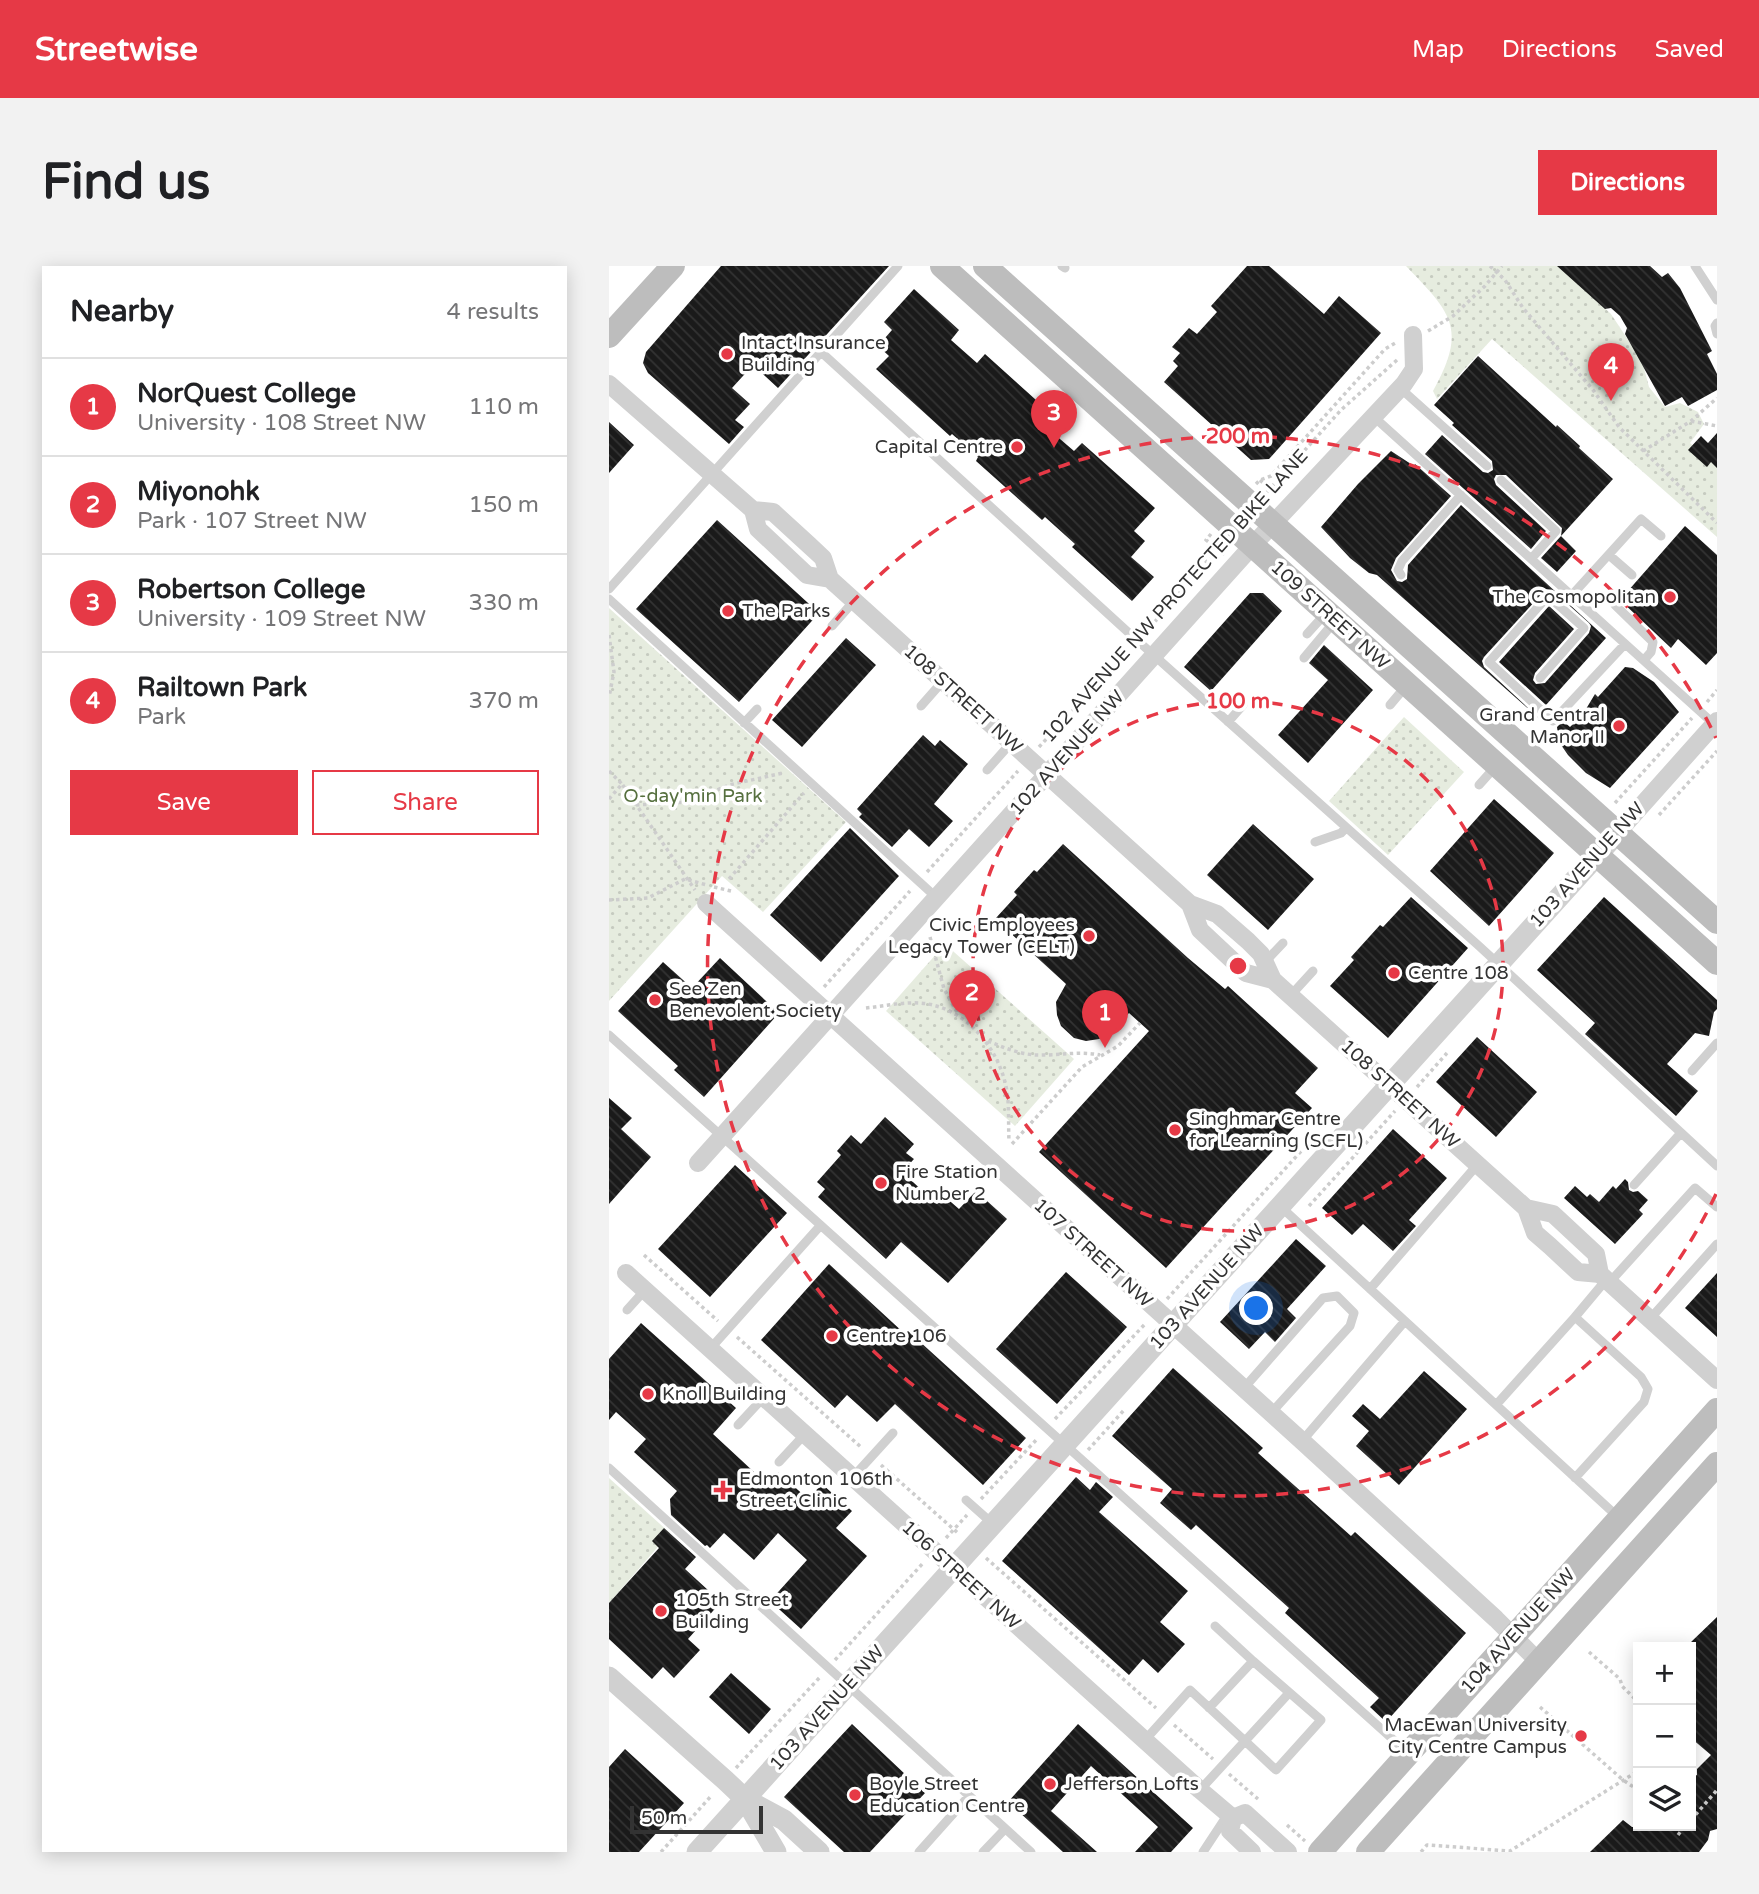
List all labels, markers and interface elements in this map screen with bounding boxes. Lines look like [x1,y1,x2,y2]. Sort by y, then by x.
text: Streetwise [35,30,198,69]
text: Map [1412,35,1464,64]
text: Directions [1502,35,1617,64]
text: Saved [1655,35,1724,64]
button: Directions [1538,150,1717,215]
text: Find us [42,153,210,212]
text: Nearby [70,293,174,330]
text: 4 results [446,298,539,326]
place label: Intact Insurance Building [741,332,886,376]
pin: 4 [1588,343,1634,401]
marker: Intact Insurance Building [719,346,735,362]
text: NorQuest College [137,378,356,409]
pin: 3 [1031,390,1077,448]
text: 1 [86,393,100,421]
text: 110 m [469,393,539,421]
text: University · 108 Street NW [137,409,426,437]
text: 200 m [1206,424,1270,449]
place label: Capital Centre [875,436,1003,458]
marker: Capital Centre [1009,439,1025,455]
street label: 102 AVENUE NW PROTECTED BIKE LANE [1037,445,1313,747]
text: Miyonohk [137,476,260,507]
text: 2 [86,491,100,519]
text: 150 m [469,491,539,519]
text: Park · 107 Street NW [137,507,367,535]
street label: 109 STREET NW [1266,556,1394,674]
text: Robertson College [137,574,365,605]
place label: The Cosmopolitan [1492,586,1656,608]
text: 3 [86,589,100,617]
text: 330 m [469,589,539,617]
marker: The Cosmopolitan [1662,589,1678,605]
place label: The Parks [742,600,830,622]
marker: The Parks [720,603,736,619]
text: University · 109 Street NW [137,605,426,633]
street label: 108 STREET NW [899,640,1027,758]
text: Railtown Park [137,672,307,703]
street label: 102 AVENUE NW [1005,686,1129,820]
text: 4 [86,687,100,715]
text: 370 m [469,687,539,715]
text: 100 m [1206,689,1270,714]
text: Park [137,703,186,731]
place label: Grand Central Manor II [1479,704,1605,748]
marker: Grand Central Manor II [1611,718,1627,734]
button: Save [70,770,298,835]
button: Share [312,770,539,835]
park label: O-day'min Park [623,785,763,807]
street label: 103 AVENUE NW [1525,798,1649,932]
place label: Civic Employees Legacy Tower (CELT) [888,914,1075,958]
marker: Civic Employees Legacy Tower (CELT) [1081,928,1097,944]
centre of rings [1226,954,1250,978]
place label: Centre 108 [1408,962,1509,984]
marker: Centre 108 [1386,965,1402,981]
pin: 2 [949,970,995,1028]
place label: See Zen Benevolent Society [669,978,842,1022]
pin: 1 [1082,990,1128,1048]
marker: See Zen Benevolent Society [647,992,663,1008]
street label: 108 STREET NW [1336,1035,1464,1153]
place label: Singhmar Centre for Learning (SCFL) [1189,1108,1363,1152]
marker: Singhmar Centre for Learning (SCFL) [1167,1122,1183,1138]
place label: Fire Station Number 2 [895,1161,998,1205]
marker: Fire Station Number 2 [873,1175,889,1191]
street label: 107 STREET NW [1029,1194,1157,1312]
street label: 103 AVENUE NW [1145,1220,1269,1354]
your location [1239,1291,1273,1325]
place label: Centre 106 [846,1325,947,1347]
marker: Centre 106 [824,1328,840,1344]
place label: Knoll Building [662,1383,787,1405]
marker: Knoll Building [640,1386,656,1402]
place label: Edmonton 106th Street Clinic [739,1468,893,1512]
marker: Edmonton 106th Street Clinic [713,1480,733,1500]
street label: 106 STREET NW [897,1516,1025,1634]
street label: 104 AVENUE NW [1456,1564,1580,1698]
place label: 105th Street Building [675,1589,789,1633]
marker: 105th Street Building [653,1603,669,1619]
street label: 103 AVENUE NW [765,1641,889,1775]
map controls [1633,1642,1696,1831]
button: + [1633,1642,1696,1705]
button: − [1633,1705,1696,1768]
place label: MacEwan University City Centre Campus [1384,1714,1567,1758]
marker: MacEwan University City Centre Campus [1573,1728,1589,1744]
button: layers [1633,1768,1696,1831]
place label: Boyle Street Education Centre [869,1773,1025,1817]
place label: Jefferson Lofts [1064,1773,1199,1795]
marker: Jefferson Lofts [1042,1776,1058,1792]
marker: Boyle Street Education Centre [847,1787,863,1803]
scale bar [630,1803,763,1835]
text: 50 m [641,1807,687,1829]

